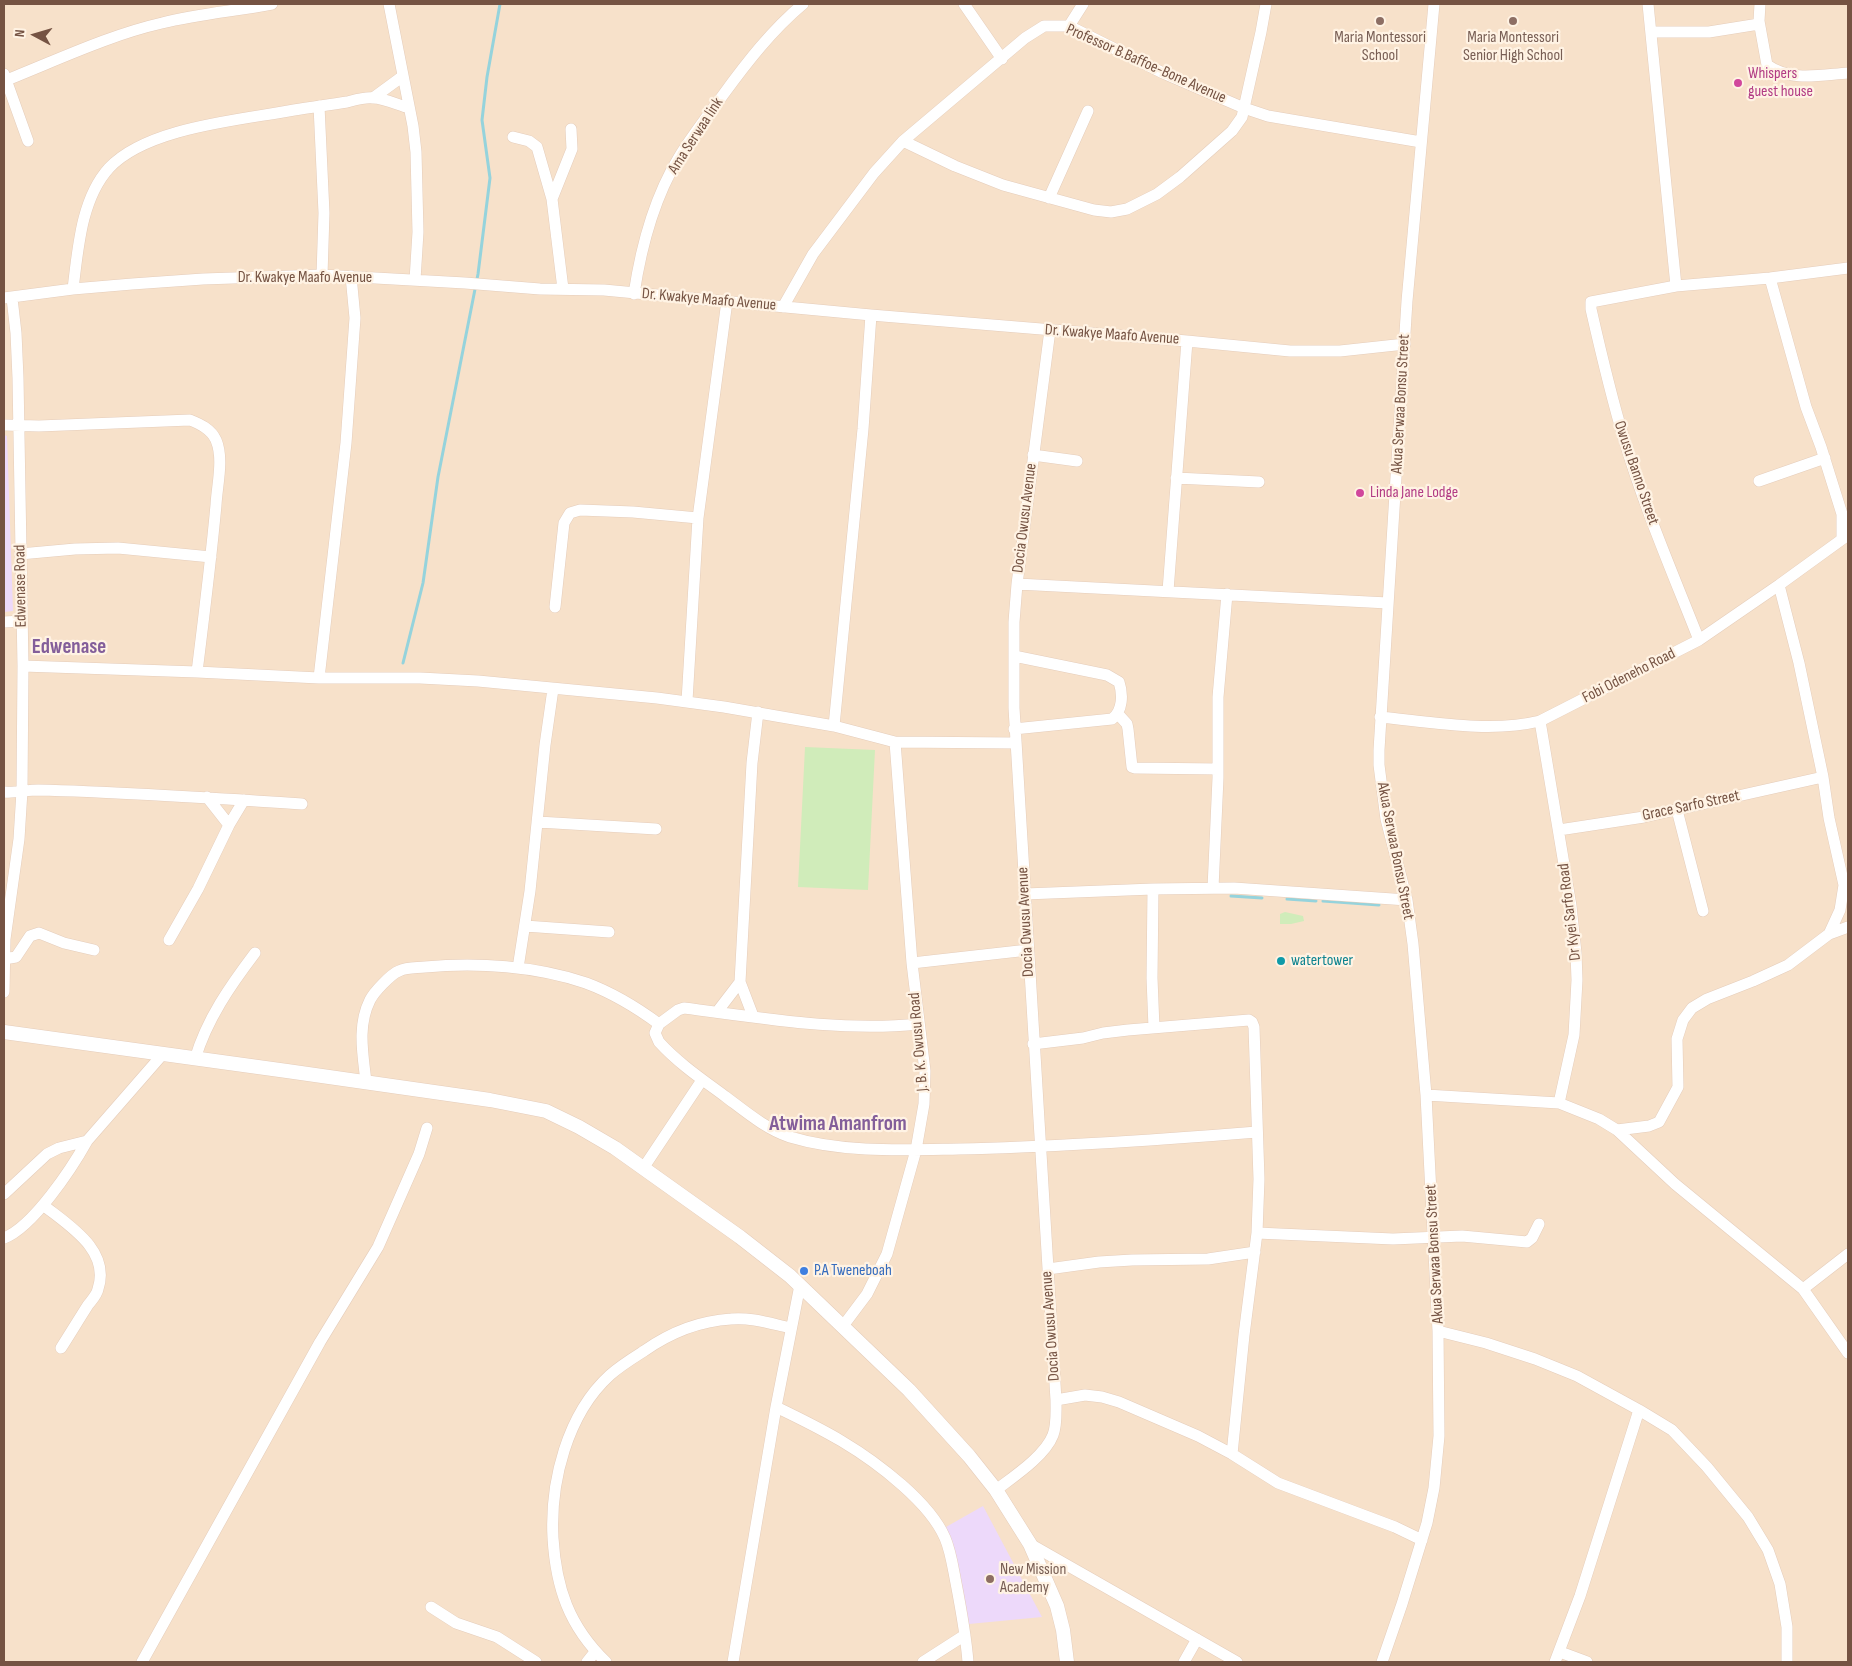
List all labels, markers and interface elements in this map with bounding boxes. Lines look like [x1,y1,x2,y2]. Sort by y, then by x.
north arrow [10,10,60,60]
marker: Maria Montessori School [1374,15,1386,27]
marker: Maria Montessori Senior High School [1507,15,1519,27]
street label: Professor B.Baffoe-Bone Avenue [1063,20,1229,108]
place label: Maria Montessori School [1334,28,1426,66]
place label: Maria Montessori Senior High School [1463,28,1563,66]
text: N [11,29,28,38]
place label: Whispers guest house [1748,64,1813,102]
marker: Whispers guest house [1732,77,1744,89]
street label: Ama Serwaa link [664,94,728,178]
street label: Dr. Kwakye Maafo Avenue [238,268,372,288]
street label: Dr. Kwakye Maafo Avenue [641,285,777,315]
street label: Dr. Kwakye Maafo Avenue [1044,321,1180,349]
street label: Akua Serwaa Bonsu Street [1388,334,1414,474]
street label: Owusu Banno Street [1609,419,1663,527]
street label: Docia Owusu Avenue [1009,462,1041,574]
place label: Linda Jane Lodge [1370,483,1458,503]
marker: Linda Jane Lodge [1354,487,1366,499]
street label: Edwenase Road [11,544,31,628]
district label: Edwenase [32,635,106,661]
street label: Fobi Odeneho Road [1579,644,1679,708]
street label: Akua Serwaa Bonsu Street [1372,781,1418,921]
street label: Grace Sarfo Street [1641,786,1741,826]
street label: Dr Kyei Sarfo Road [1555,862,1585,962]
street label: Docia Owusu Avenue [1014,866,1038,978]
place label: watertower [1291,951,1353,971]
marker: watertower [1275,955,1287,967]
street label: J. B. K. Owusu Road [905,992,933,1092]
district label: Atwima Amanfrom [769,1112,907,1138]
street label: Akua Serwaa Bonsu Street [1422,1184,1448,1324]
place label: P.A Tweneboah [814,1261,892,1281]
marker: P.A Tweneboah [798,1265,810,1277]
street label: Docia Owusu Avenue [1038,1270,1064,1382]
place label: New Mission Academy [1000,1560,1066,1598]
marker: New Mission Academy [984,1573,996,1585]

